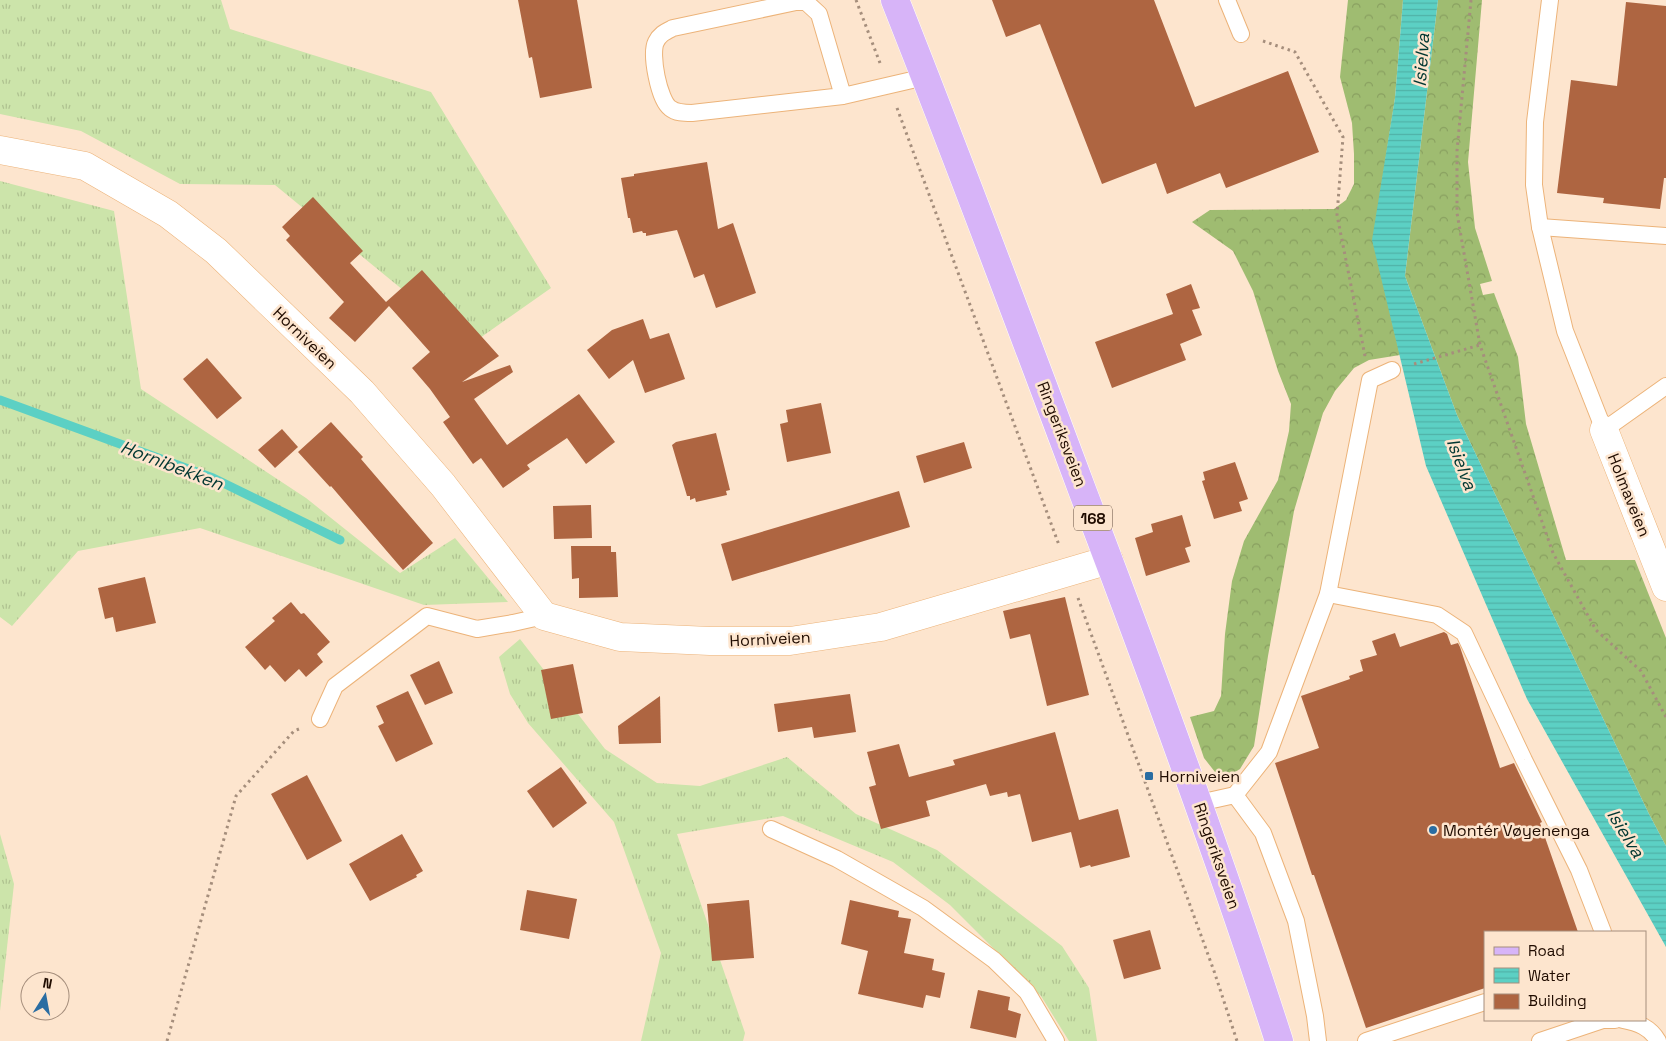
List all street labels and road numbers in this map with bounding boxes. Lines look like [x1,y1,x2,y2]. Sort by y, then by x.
street label: Horniveien [269,302,341,374]
street label: Ringeriksveien [1032,378,1092,490]
street label: Holmaveien [1603,450,1655,540]
road number: 168 [1074,506,1112,530]
street label: Horniveien [729,626,811,652]
street label: Ringeriksveien [1189,800,1245,912]

